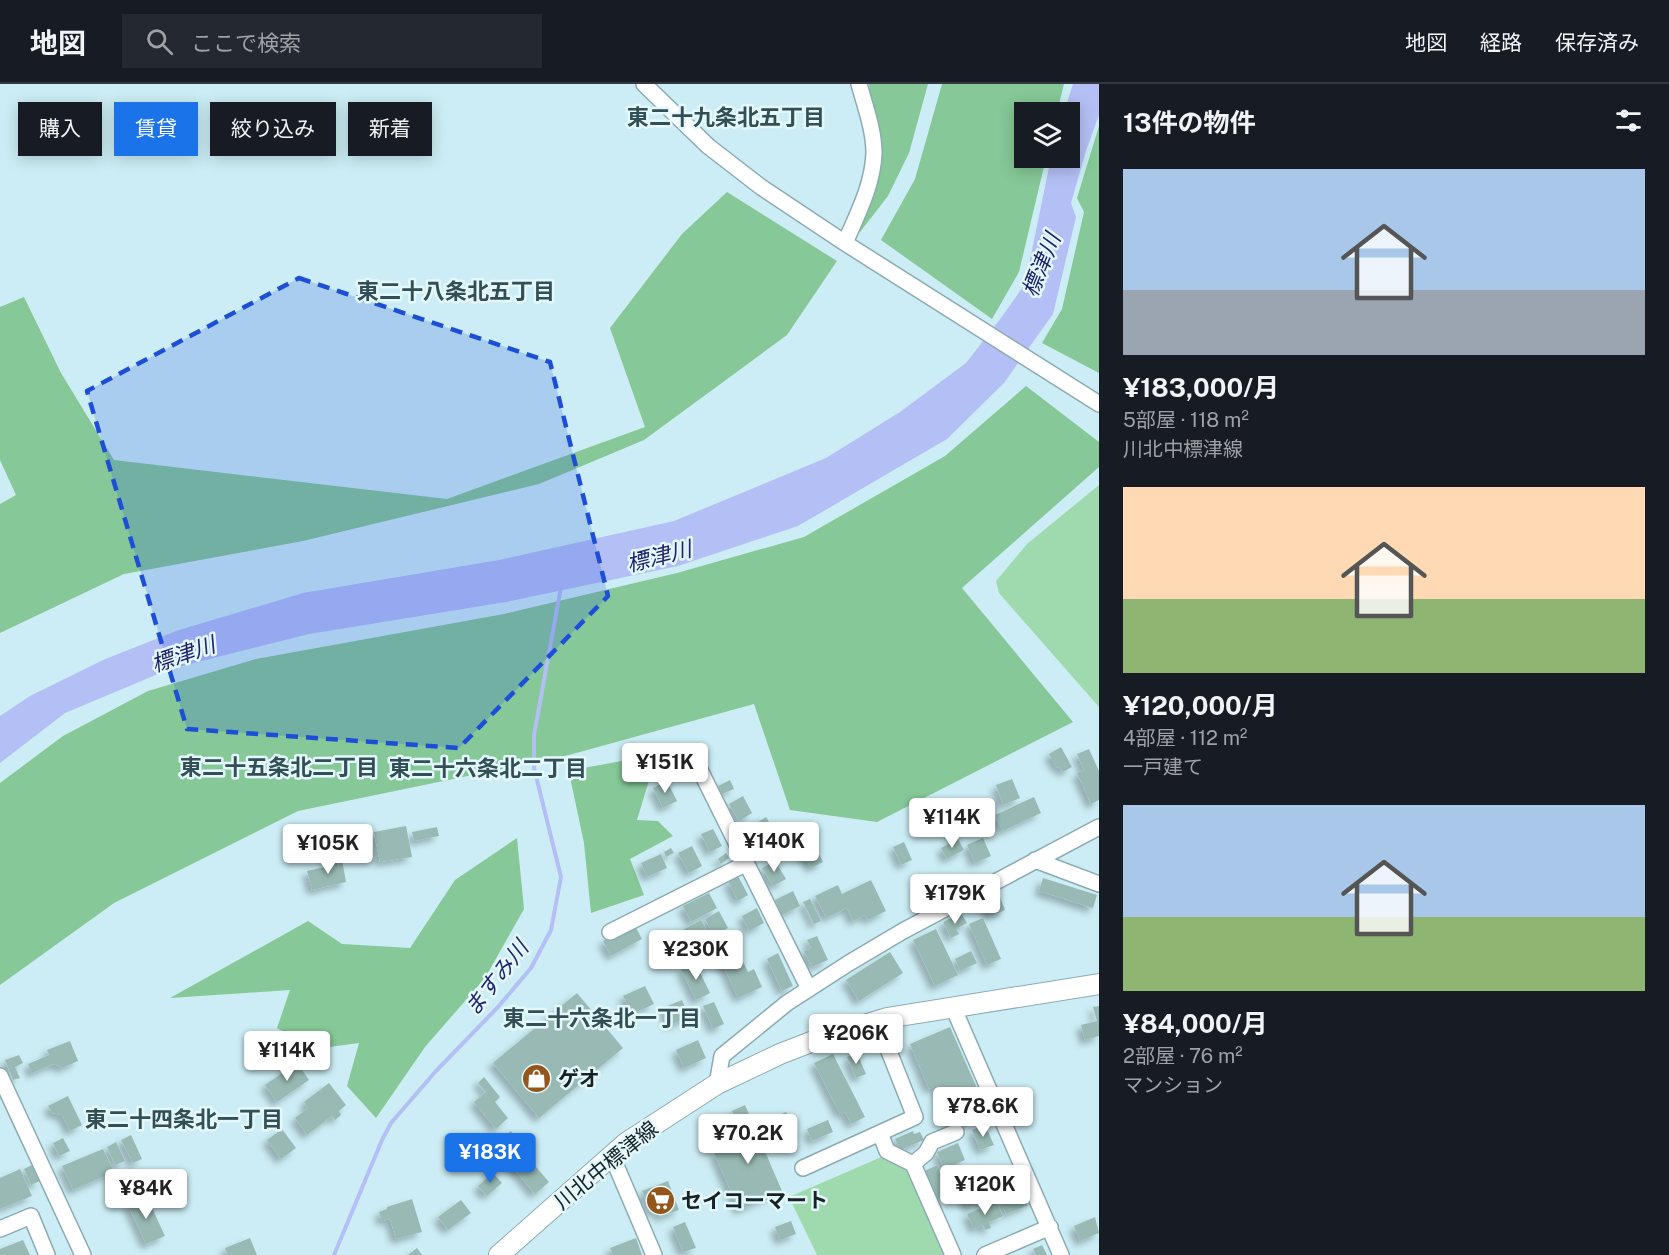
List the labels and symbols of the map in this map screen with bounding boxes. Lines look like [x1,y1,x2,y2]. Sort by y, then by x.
district label: 東二十九条北五丁目 [627,104,825,130]
water label: 標津川 [1017,228,1066,300]
district label: 東二十八条北五丁目 [357,278,555,304]
water label: 標津川 [624,535,696,577]
water label: 標津川 [148,630,220,677]
pin: ¥151K [623,743,707,794]
district label: 東二十五条北二丁目 [180,754,378,780]
district label: 東二十六条北二丁目 [389,755,587,781]
pin: ¥114K [910,798,994,849]
pin: ¥140K [732,822,816,873]
pin: ¥105K [286,824,370,875]
pin: ¥179K [913,874,997,925]
pin: ¥230K [654,930,738,981]
water label: ますみ川 [459,934,535,1021]
district label: 東二十六条北一丁目 [503,1005,701,1031]
pin: ¥206K [814,1014,898,1065]
pin: ¥114K [245,1031,329,1082]
shop icon: ゲオ [521,1062,553,1094]
place label: ゲオ [558,1066,600,1091]
pin: ¥78.6K [934,1087,1032,1138]
district label: 東二十四条北一丁目 [85,1106,283,1132]
pin: ¥70.2K [699,1114,797,1165]
street label: 川北中標津線 [549,1116,663,1214]
pin: ¥183K [448,1133,532,1184]
pin: ¥120K [943,1165,1027,1216]
pin: ¥84K [110,1169,182,1220]
supermarket icon: セイコーマート [644,1184,676,1216]
place label: セイコーマート [681,1188,828,1213]

